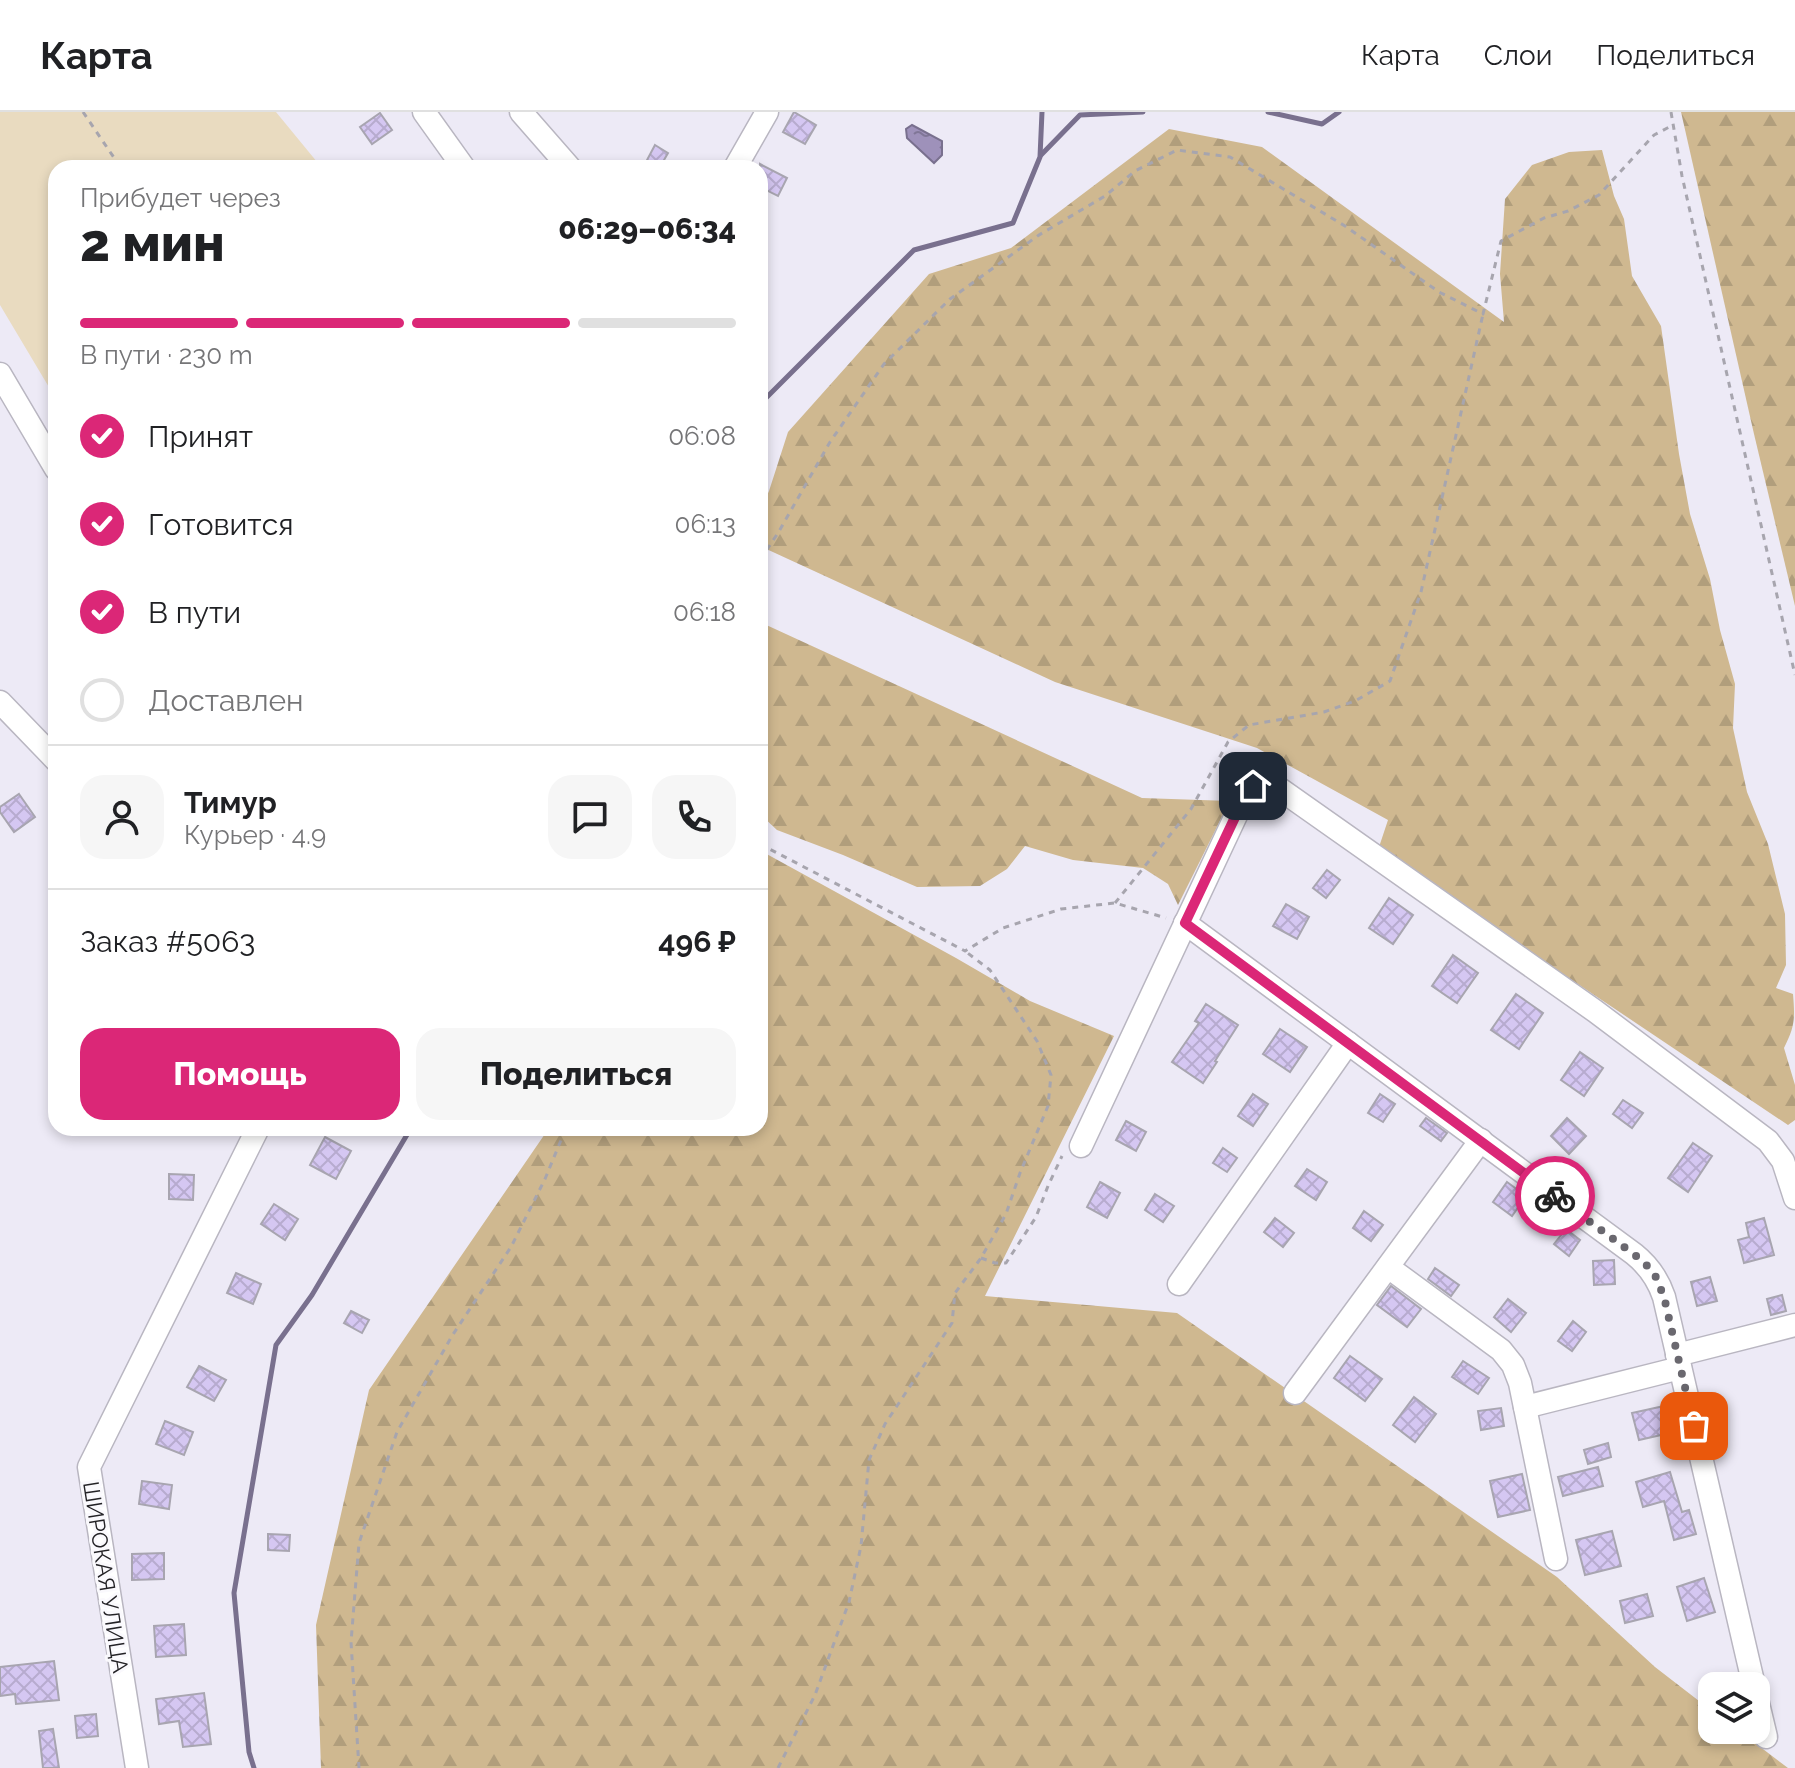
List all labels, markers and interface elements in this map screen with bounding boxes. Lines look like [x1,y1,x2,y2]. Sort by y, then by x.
text: Карта [40,33,153,78]
text: Карта [1361,39,1440,72]
text: Слои [1484,39,1552,72]
text: Поделиться [1596,39,1755,72]
text: Прибудет через [80,183,281,213]
text: 06:29–06:34 [558,211,736,246]
text: 2 мин [80,212,225,273]
text: В пути · 230 m [80,340,253,370]
icon: check [80,414,124,458]
text: Принят [148,419,253,454]
text: 06:08 [668,421,736,451]
icon: check [80,502,124,546]
text: Готовится [148,507,294,542]
text: 06:13 [675,509,736,539]
icon: check [80,590,124,634]
text: В пути [148,595,241,630]
text: 06:18 [673,597,736,627]
text: Доставлен [148,683,304,718]
pin [1219,752,1287,820]
icon: home [1231,764,1275,808]
button: person [80,775,164,859]
button: chat [548,775,632,859]
button: phone [652,775,736,859]
text: Тимур [184,785,277,820]
text: Курьер · 4.9 [184,820,326,850]
text: Заказ #5063 [80,924,255,959]
text: 496 ₽ [658,924,736,959]
button: Помощь [80,1028,400,1120]
button: Поделиться [416,1028,736,1120]
courier [1515,1156,1595,1236]
icon: bike [1533,1174,1577,1218]
pin [1660,1392,1728,1460]
icon: bag [1672,1404,1716,1448]
street label: ШИРОКАЯ УЛИЦА [78,1479,134,1675]
map controls [1698,1672,1770,1744]
button: layers [1698,1672,1770,1744]

